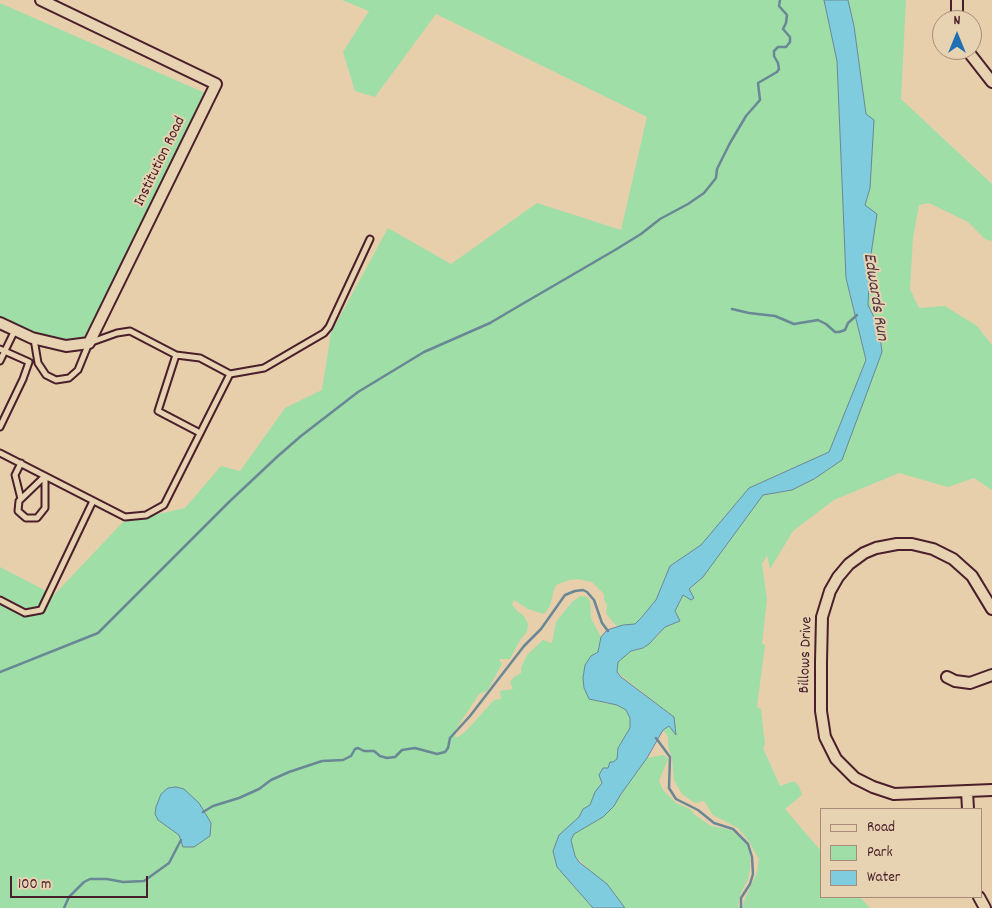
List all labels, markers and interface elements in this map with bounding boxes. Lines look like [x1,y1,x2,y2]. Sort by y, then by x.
north arrow [932,10,982,60]
text: N [954,11,960,31]
street label: Institution Road [131,114,191,210]
water label: Edwards Run [856,252,892,342]
street label: Billows Drive [796,616,818,694]
legend [820,808,982,898]
text: Road [867,817,895,839]
text: Park [867,842,893,864]
scale bar [12,866,150,898]
text: Water [867,867,900,889]
text: 100 m [18,874,51,896]

